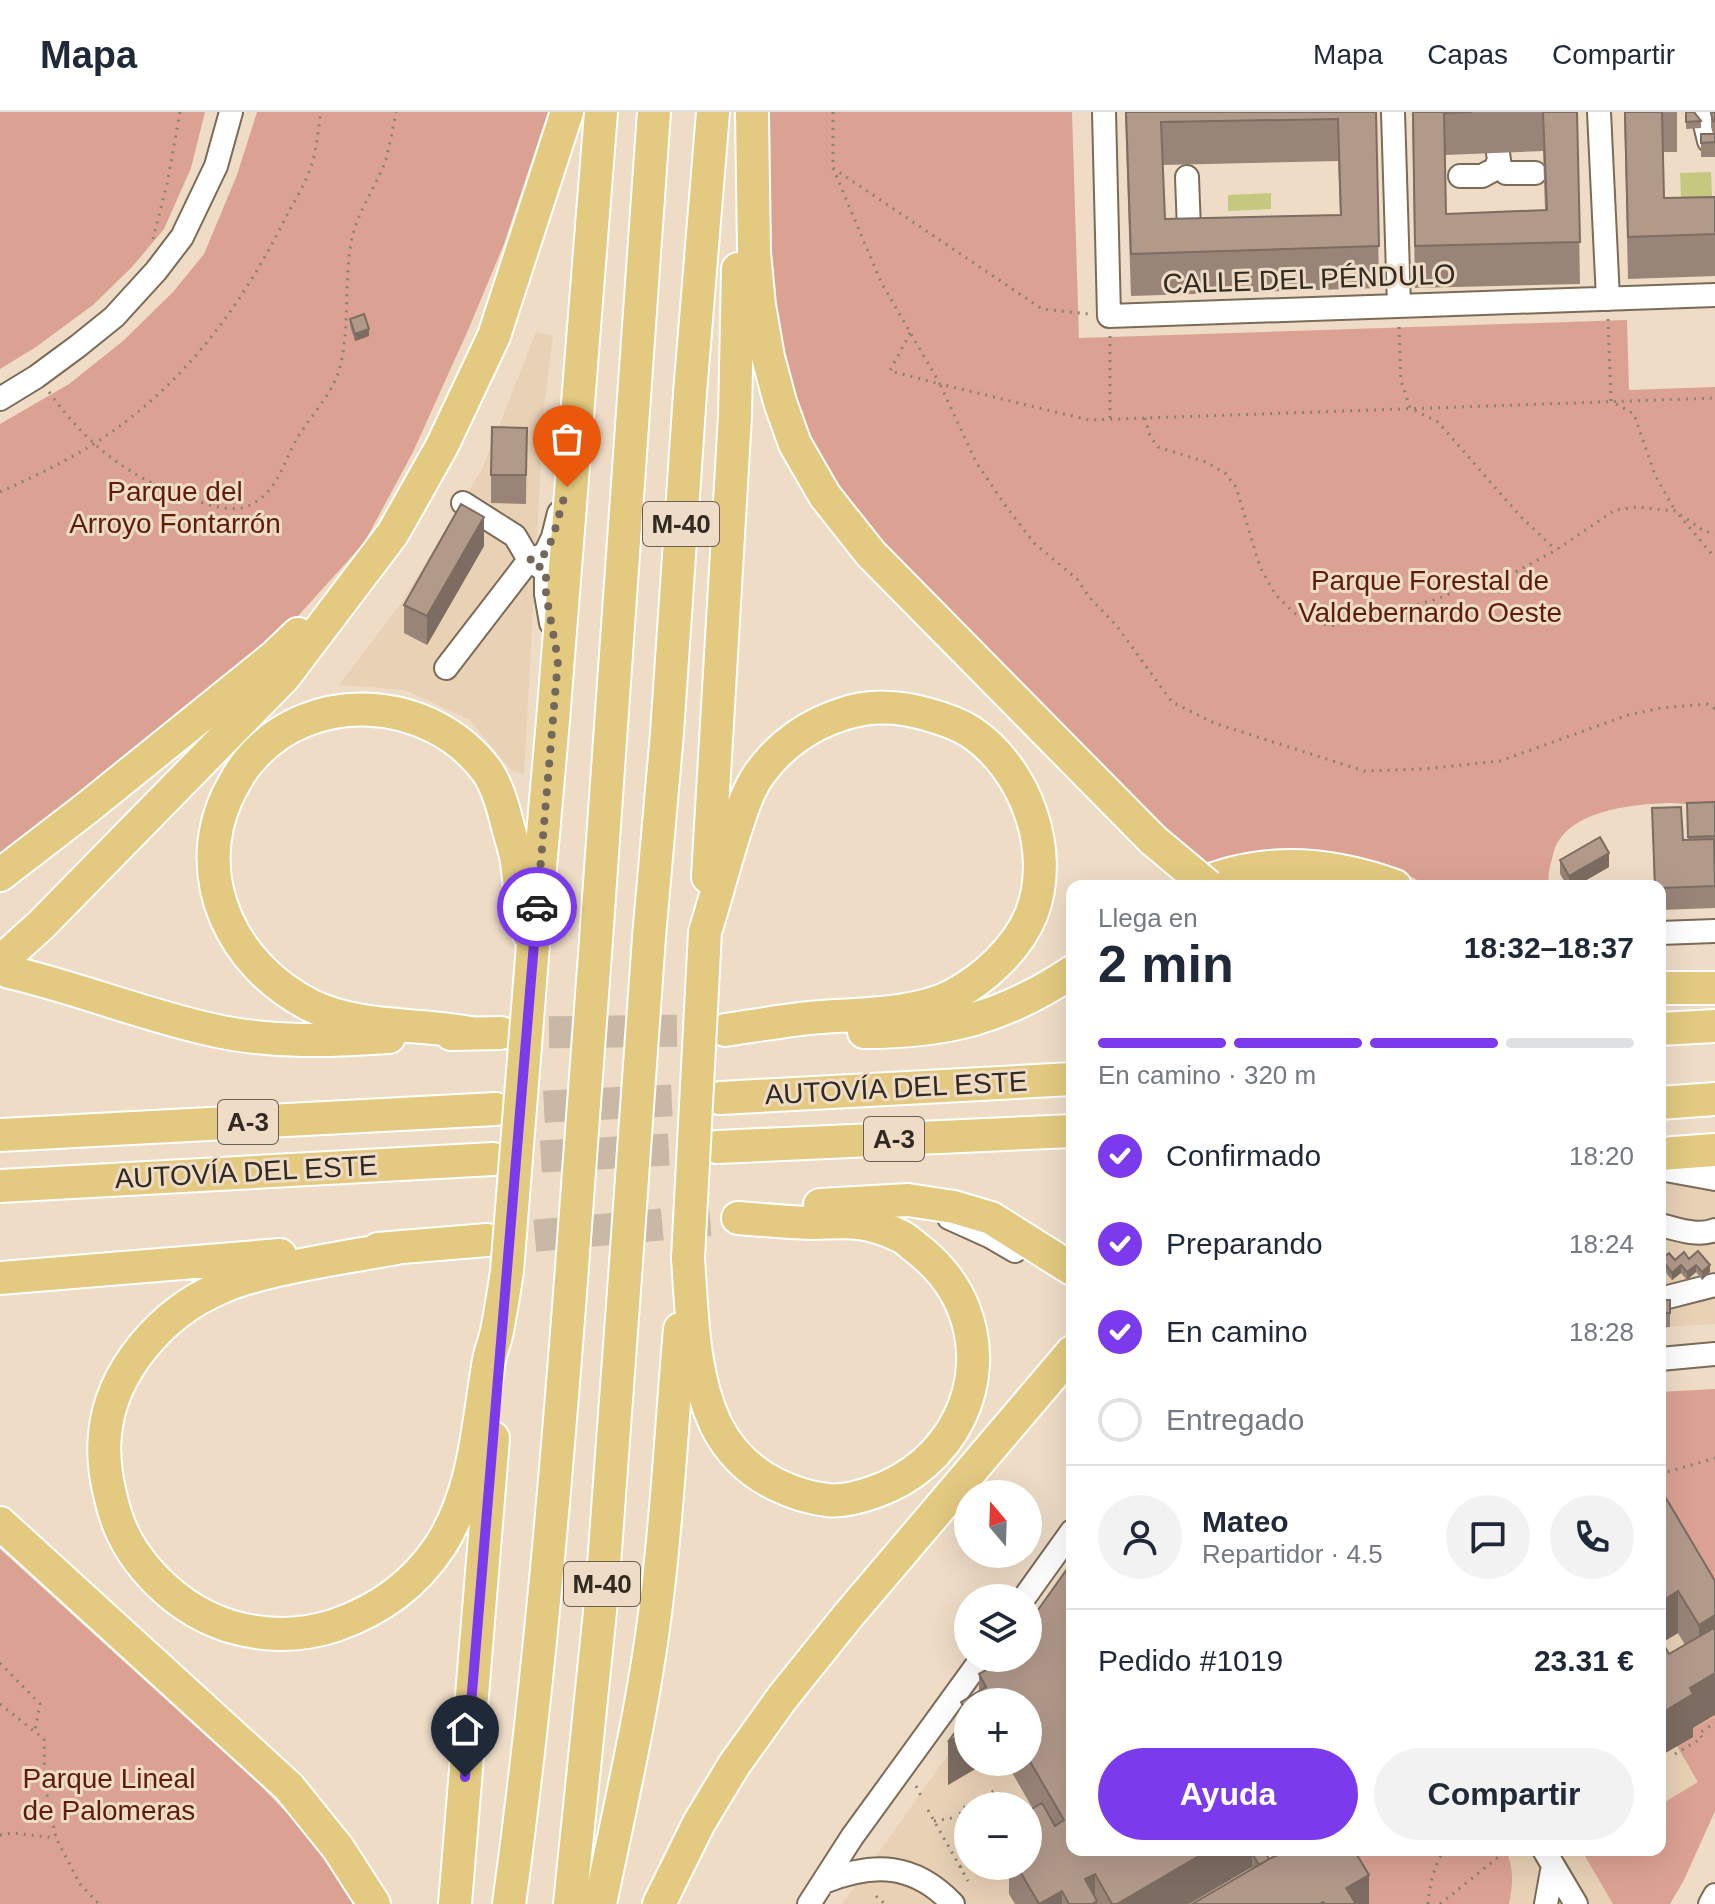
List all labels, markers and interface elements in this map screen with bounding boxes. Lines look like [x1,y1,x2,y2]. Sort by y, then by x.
text: Mapa [40,34,137,76]
text: Mapa [1313,39,1383,70]
text: Capas [1427,39,1508,70]
text: Compartir [1552,39,1675,70]
street label: CALLE DEL PÉNDULO [1162,258,1456,300]
pin [533,405,601,487]
icon: bag [545,417,589,461]
park label: Parque del Arroyo Fontarrón [69,476,281,539]
road number: M-40 [643,502,719,546]
park label: Parque Forestal de Valdebernardo Oeste [1298,565,1562,628]
courier [497,867,577,947]
icon: car [515,885,559,929]
text: Llega en [1098,903,1198,933]
text: 18:32–18:37 [1464,931,1634,964]
text: 2 min [1098,935,1234,993]
text: En camino · 320 m [1098,1060,1316,1090]
street label: AUTOVÍA DEL ESTE [764,1066,1028,1110]
road number: A-3 [218,1100,278,1144]
road number: A-3 [864,1117,924,1161]
icon: check [1098,1134,1142,1178]
text: Confirmado [1166,1139,1321,1172]
text: 18:20 [1569,1141,1634,1171]
street label: AUTOVÍA DEL ESTE [114,1150,378,1194]
icon: check [1098,1222,1142,1266]
text: Preparando [1166,1227,1323,1260]
text: 18:24 [1569,1229,1634,1259]
icon: check [1098,1310,1142,1354]
text: En camino [1166,1315,1308,1348]
text: 18:28 [1569,1317,1634,1347]
text: Entregado [1166,1403,1304,1436]
north arrow [954,1480,1042,1568]
map controls [954,1480,1042,1880]
button: person [1098,1495,1182,1579]
button: chat [1446,1495,1530,1579]
button: phone [1550,1495,1634,1579]
text: Mateo [1202,1505,1289,1538]
text: Repartidor · 4.5 [1202,1539,1383,1569]
road number: M-40 [564,1562,640,1606]
button: layers [954,1584,1042,1672]
text: Pedido #1019 [1098,1644,1283,1677]
text: 23.31 € [1534,1644,1634,1677]
button: + [954,1688,1042,1776]
pin [431,1695,499,1777]
icon: home [443,1707,487,1751]
button: Ayuda [1098,1748,1358,1840]
button: Compartir [1374,1748,1634,1840]
park label: Parque Lineal de Palomeras [23,1763,195,1826]
button: − [954,1792,1042,1880]

